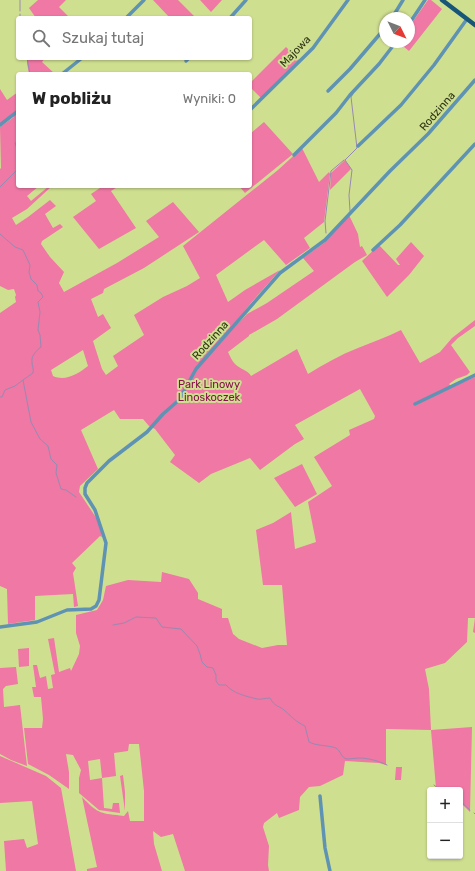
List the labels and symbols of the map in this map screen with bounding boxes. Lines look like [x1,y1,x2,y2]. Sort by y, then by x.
north arrow [379,12,415,48]
street label: Majowa [277,33,313,70]
street label: Rodzinna [417,89,458,134]
street label: Rodzinna [190,318,231,362]
park label: Park Linowy Linoskoczek [178,378,241,404]

